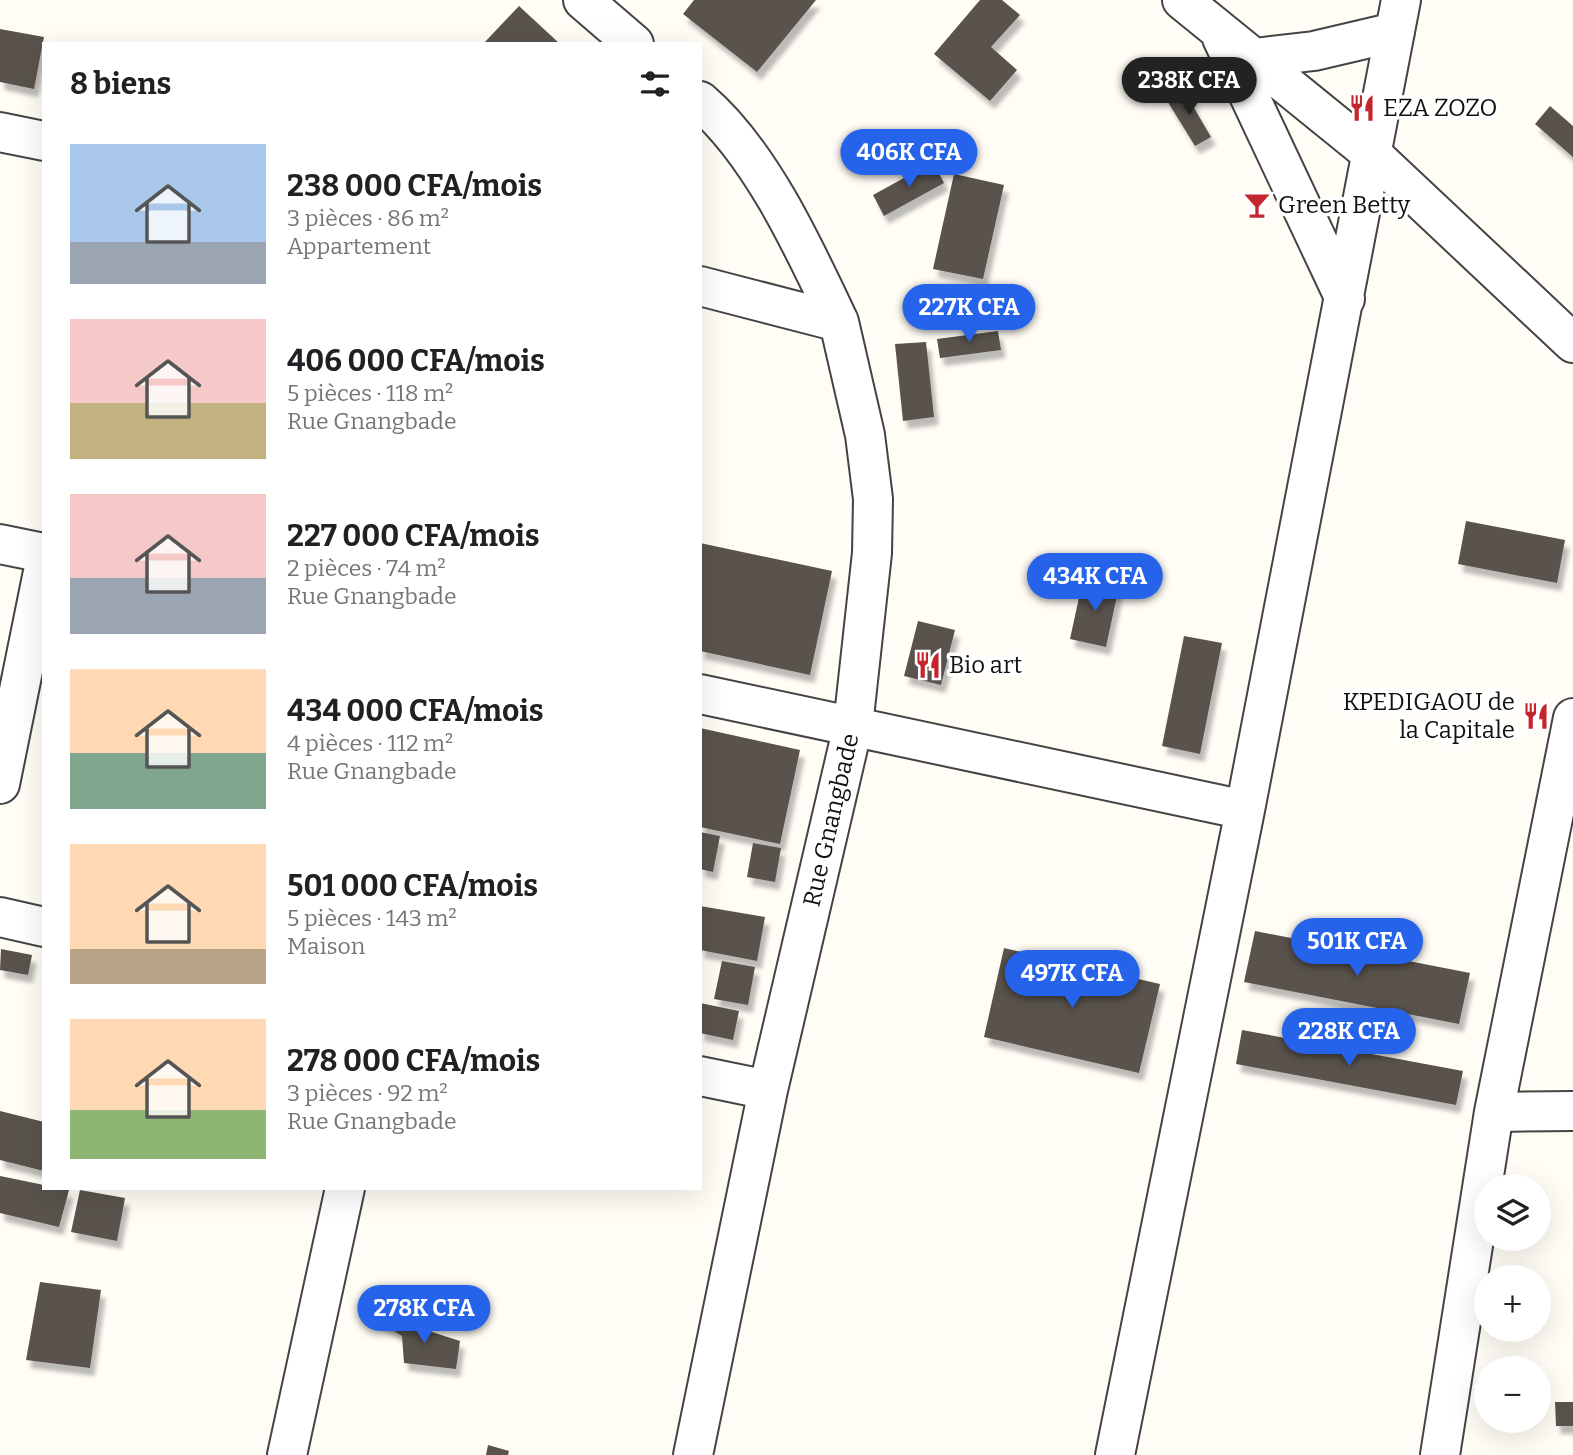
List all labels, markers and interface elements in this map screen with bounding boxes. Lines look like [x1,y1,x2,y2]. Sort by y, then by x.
pin: 238K CFA [1117,58,1261,117]
icon: filters [636,65,674,103]
text: 8 biens [70,66,171,102]
text: 238K CFA [1138,66,1240,94]
restaurant icon: EZA ZOZO [1347,93,1377,123]
place label: EZA ZOZO [1383,94,1497,122]
pin: 406K CFA [837,130,981,189]
text: 406K CFA [856,138,962,166]
text: 238 000 CFA/mois [287,168,542,204]
icon: home [126,172,210,256]
bar icon: Green Betty [1242,190,1272,220]
place label: Green Betty [1278,191,1410,219]
text: 3 pièces · 86 m² [287,204,449,232]
text: Appartement [287,232,431,260]
pin: 227K CFA [897,284,1041,344]
text: 227K CFA [918,293,1020,321]
text: 406 000 CFA/mois [287,343,545,379]
icon: home [126,347,210,431]
text: 5 pièces · 118 m² [287,379,453,407]
text: Rue Gnangbade [287,407,457,435]
text: 227 000 CFA/mois [287,518,540,554]
icon: home [126,522,210,606]
text: 2 pièces · 74 m² [287,554,446,582]
pin: 434K CFA [1023,554,1167,613]
text: 434K CFA [1043,562,1147,590]
text: Rue Gnangbade [287,582,457,610]
restaurant icon: Bio art [913,650,943,680]
place label: Bio art [949,651,1022,679]
place label: KPEDIGAOU de la Capitale [1343,688,1515,744]
text: 434 000 CFA/mois [287,693,544,729]
icon: home [126,697,210,781]
restaurant icon: KPEDIGAOU de la Capitale [1521,701,1551,731]
text: 4 pièces · 112 m² [287,729,453,757]
street label: Rue Gnangbade [797,731,865,909]
text: Rue Gnangbade [287,757,457,785]
text: 501 000 CFA/mois [287,868,538,904]
icon: home [126,872,210,956]
text: 5 pièces · 143 m² [287,904,457,932]
pin: 501K CFA [1285,918,1429,978]
text: 501K CFA [1307,927,1407,955]
text: Maison [287,932,365,960]
pin: 497K CFA [1000,950,1144,1010]
text: 497K CFA [1021,959,1123,987]
pin: 228K CFA [1277,1009,1421,1068]
text: 228K CFA [1298,1017,1400,1045]
text: 278 000 CFA/mois [287,1043,540,1079]
icon: home [126,1047,210,1131]
text: 3 pièces · 92 m² [287,1079,448,1107]
text: Rue Gnangbade [287,1107,457,1135]
map controls [1474,1174,1551,1433]
button: layers [1474,1174,1551,1251]
button: + [1474,1265,1551,1342]
pin: 278K CFA [352,1286,496,1345]
text: 278K CFA [373,1294,475,1322]
button: − [1474,1356,1551,1433]

